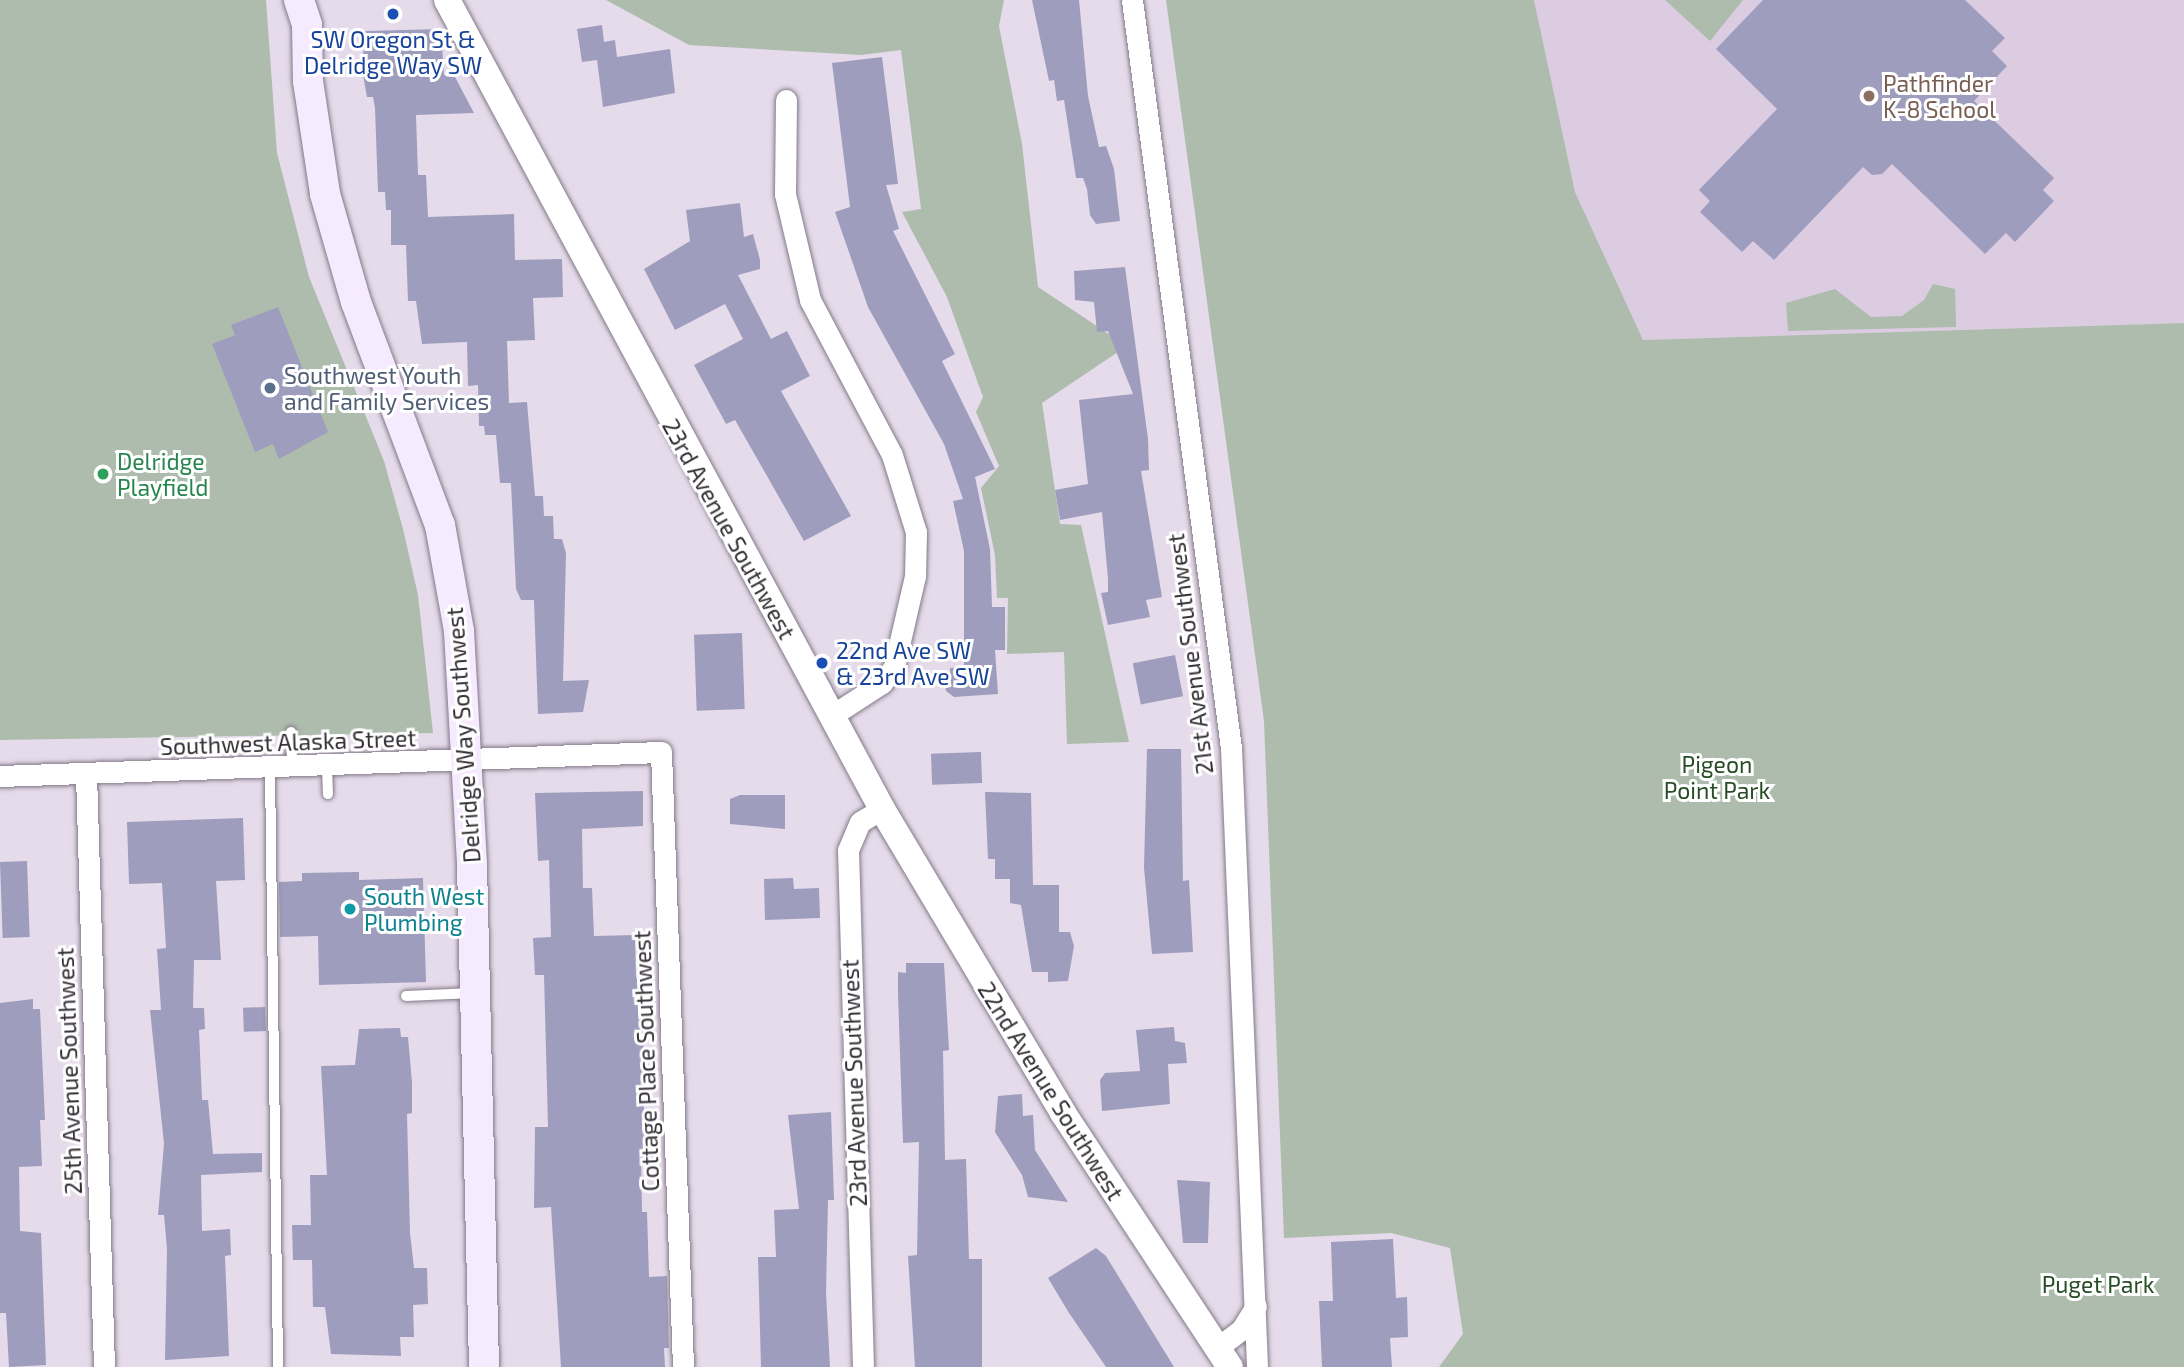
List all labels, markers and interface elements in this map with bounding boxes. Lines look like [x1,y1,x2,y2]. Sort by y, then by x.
marker: SW Oregon St & Delridge Way SW [385,6,401,22]
place label: SW Oregon St & Delridge Way SW [304,25,482,79]
place label: Pathfinder K-8 School [1883,69,1996,123]
marker: Pathfinder K-8 School [1861,88,1877,104]
place label: Southwest Youth and Family Services [284,361,490,415]
marker: Southwest Youth and Family Services [262,380,278,396]
street label: 23rd Avenue Southwest [657,414,801,644]
place label: Delridge Playfield [117,447,208,501]
marker: Delridge Playfield [95,466,111,482]
street label: 21st Avenue Southwest [1162,532,1218,776]
street label: Delridge Way Southwest [440,606,486,864]
place label: 22nd Ave SW & 23rd Ave SW [836,636,990,690]
marker: 22nd Ave SW & 23rd Ave SW [814,655,830,671]
street label: Southwest Alaska Street [159,724,417,760]
park label: Pigeon Point Park [1664,750,1770,804]
place label: South West Plumbing [364,882,485,936]
marker: South West Plumbing [342,901,358,917]
street label: Cottage Place Southwest [628,930,664,1192]
street label: 25th Avenue Southwest [51,947,87,1195]
street label: 23rd Avenue Southwest [836,959,872,1207]
street label: 22nd Avenue Southwest [972,977,1130,1205]
park label: Puget Park [2042,1270,2154,1298]

